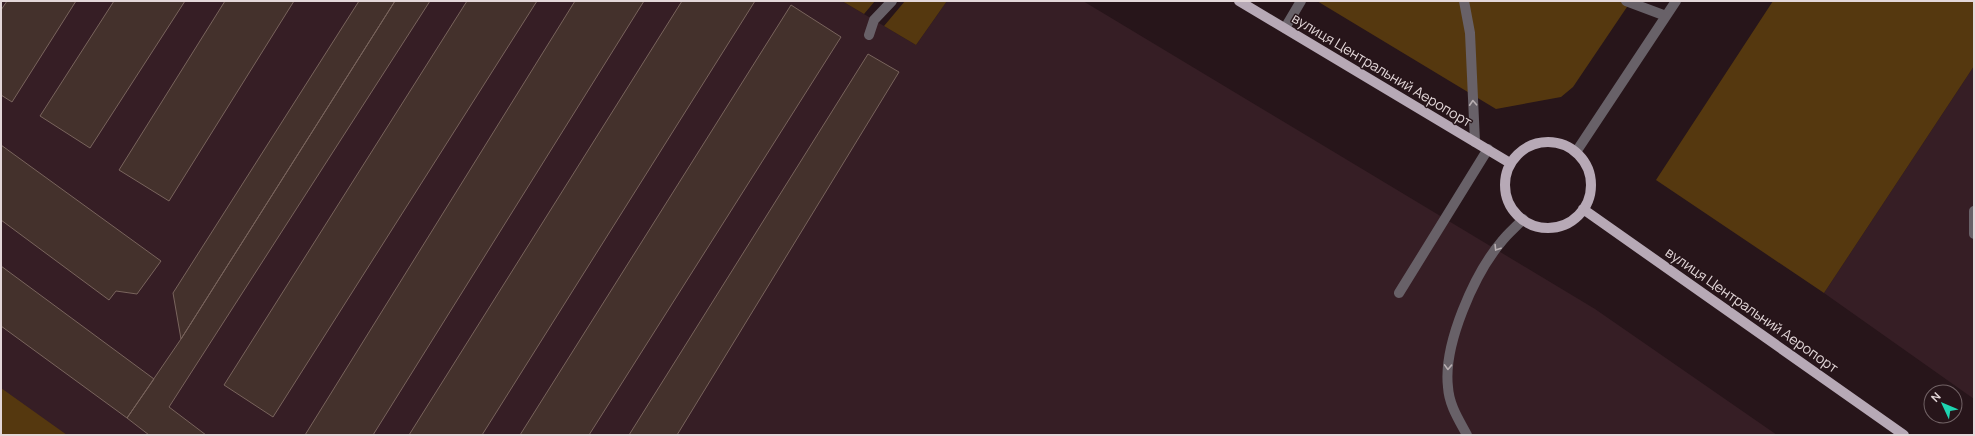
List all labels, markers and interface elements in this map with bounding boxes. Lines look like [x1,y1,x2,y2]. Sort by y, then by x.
street label: вулиця Центральний Аеропорт [1289,8,1476,131]
one-way arrow [1469,100,1477,106]
street label: вулиця Центральний Аеропорт [1662,242,1843,377]
one-way arrow [1494,244,1502,251]
one-way arrow [1444,364,1452,370]
north arrow [1923,384,1963,424]
text: N [1927,389,1944,405]

